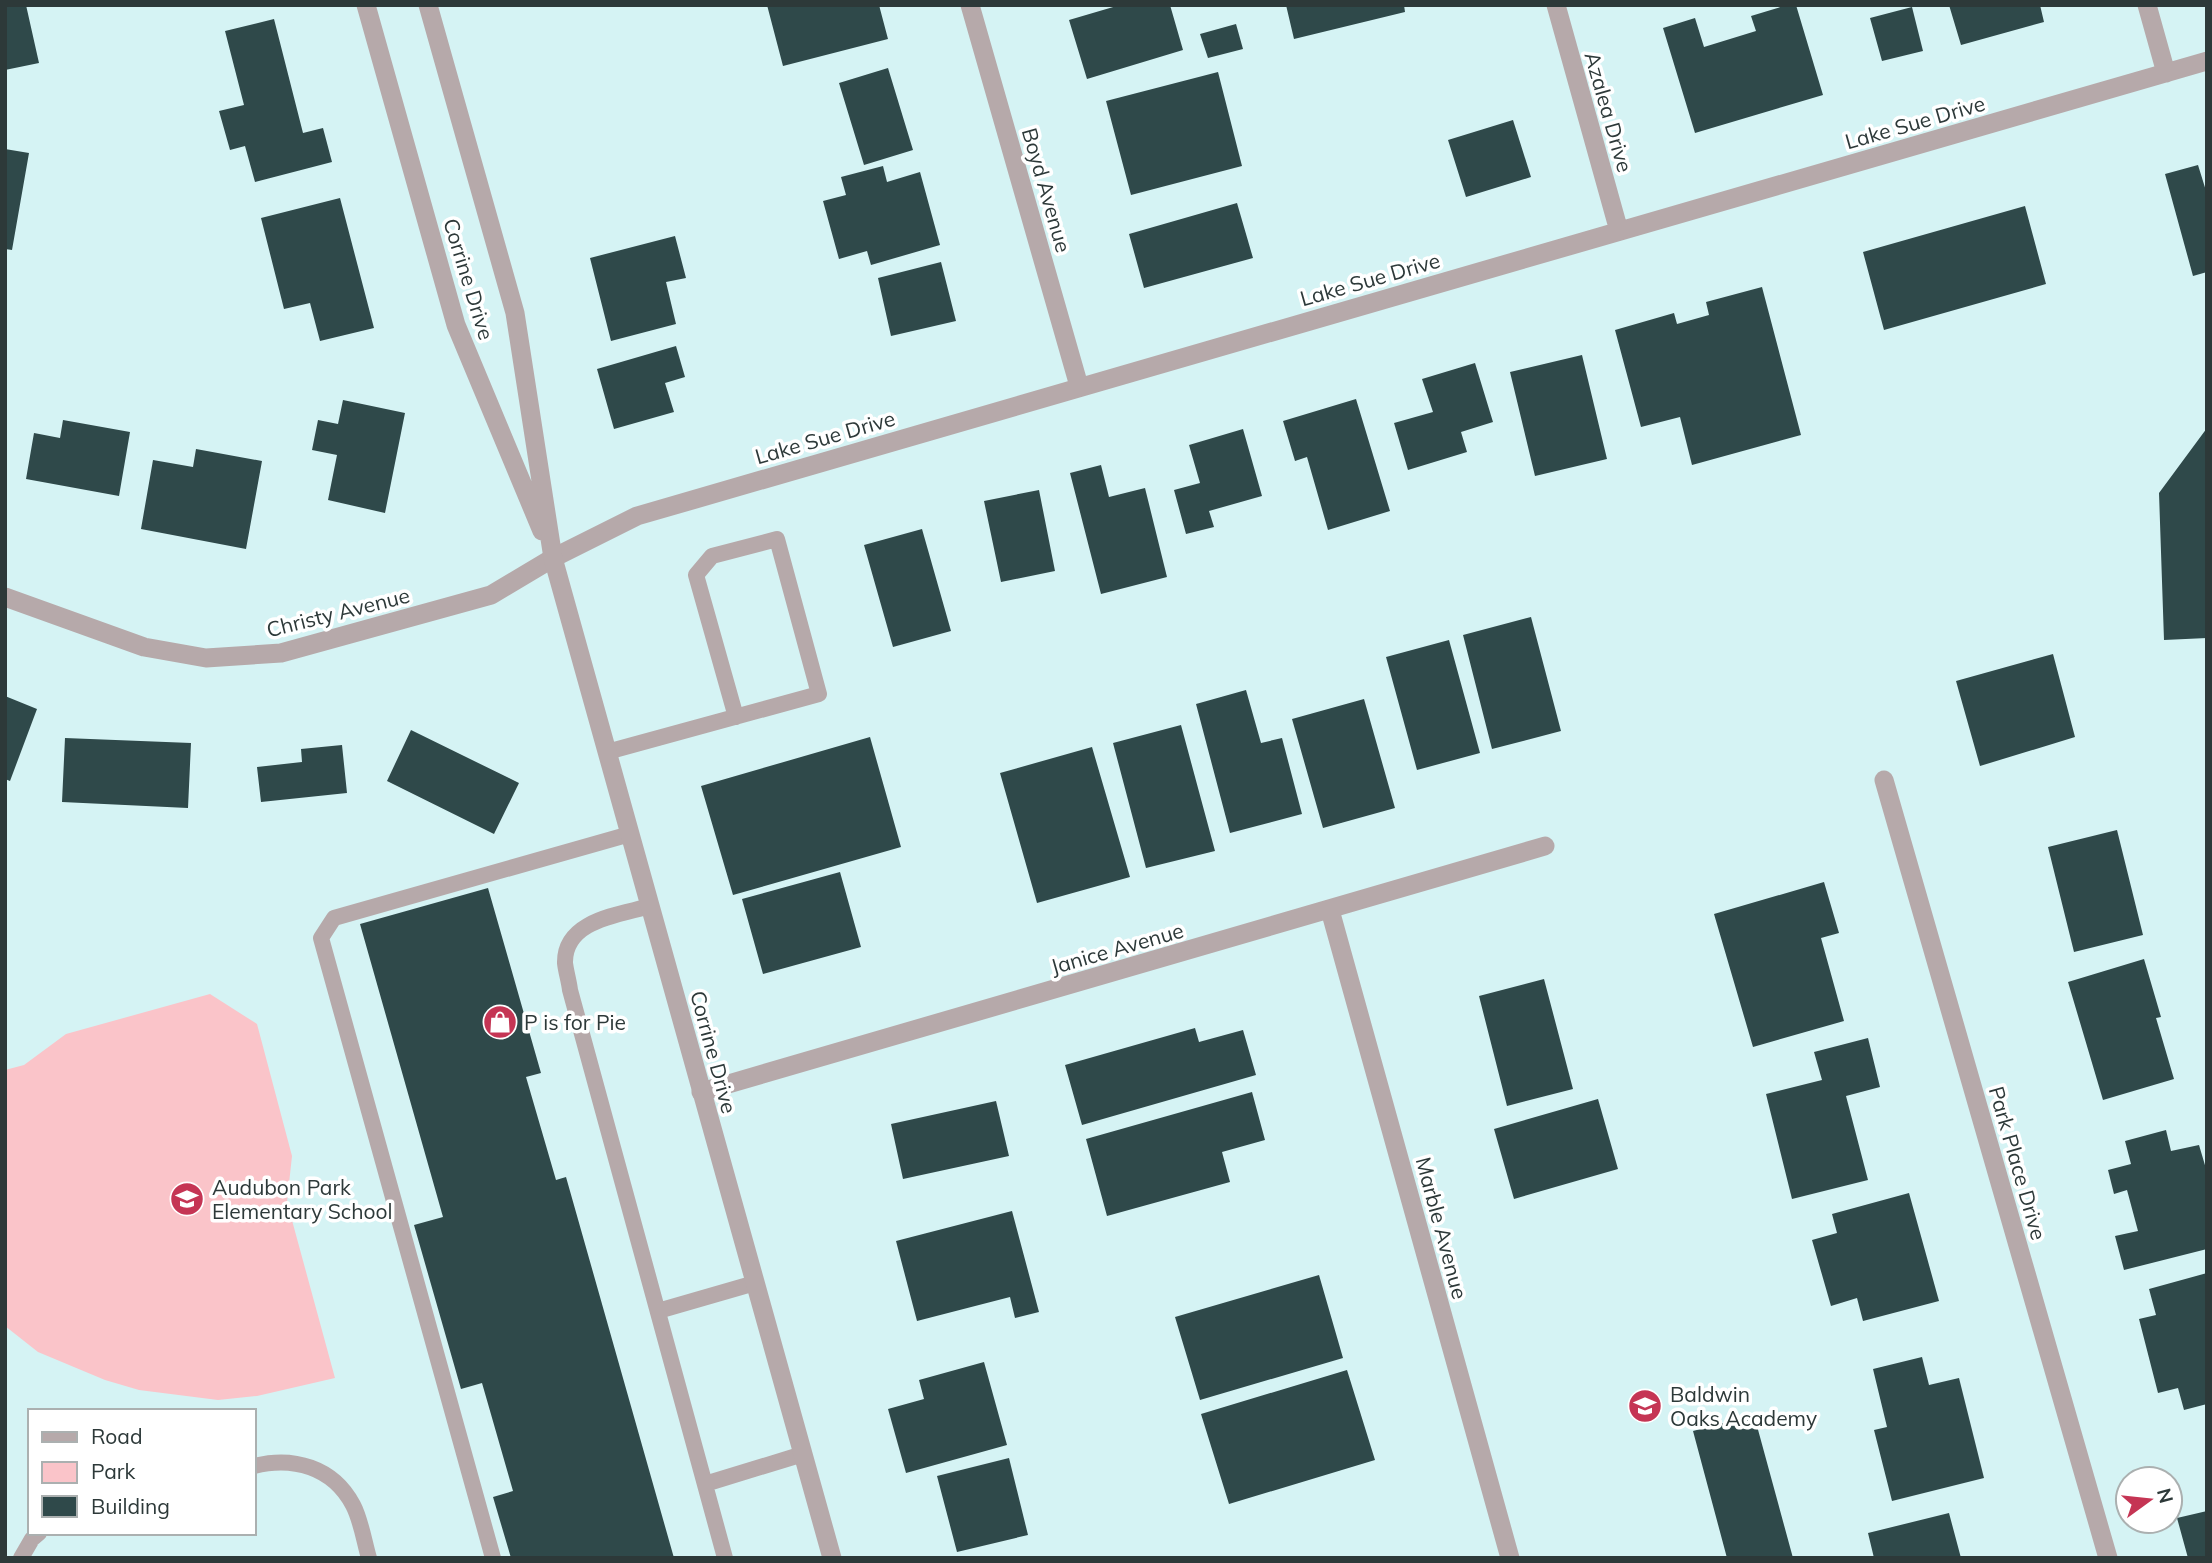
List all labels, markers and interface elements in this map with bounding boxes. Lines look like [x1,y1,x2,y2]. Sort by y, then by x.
street label: Azalea Drive [1579,49,1639,175]
street label: Lake Sue Drive [1842,90,1988,154]
street label: Boyd Avenue [1017,125,1077,255]
street label: Corrine Drive [438,215,500,343]
street label: Lake Sue Drive [1297,247,1443,311]
street label: Lake Sue Drive [752,405,898,469]
street label: Christy Avenue [264,582,412,642]
street label: Janice Avenue [1048,917,1186,979]
street label: Corrine Drive [685,988,743,1116]
shop icon: P is for Pie [481,1003,519,1041]
place label: P is for Pie [524,1009,626,1035]
street label: Park Place Drive [1984,1083,2052,1243]
street label: Marble Avenue [1411,1154,1473,1302]
place label: Audubon Park Elementary School [212,1174,393,1224]
school or university icon: Audubon Park Elementary School [168,1180,206,1218]
place label: Baldwin Oaks Academy [1670,1381,1817,1431]
school or university icon: Baldwin Oaks Academy [1626,1387,1664,1425]
legend [28,1409,256,1535]
text: Road [91,1423,142,1449]
text: Park [91,1458,135,1484]
north arrow [2114,1465,2184,1535]
text: N [2152,1486,2179,1506]
text: Building [91,1493,170,1519]

